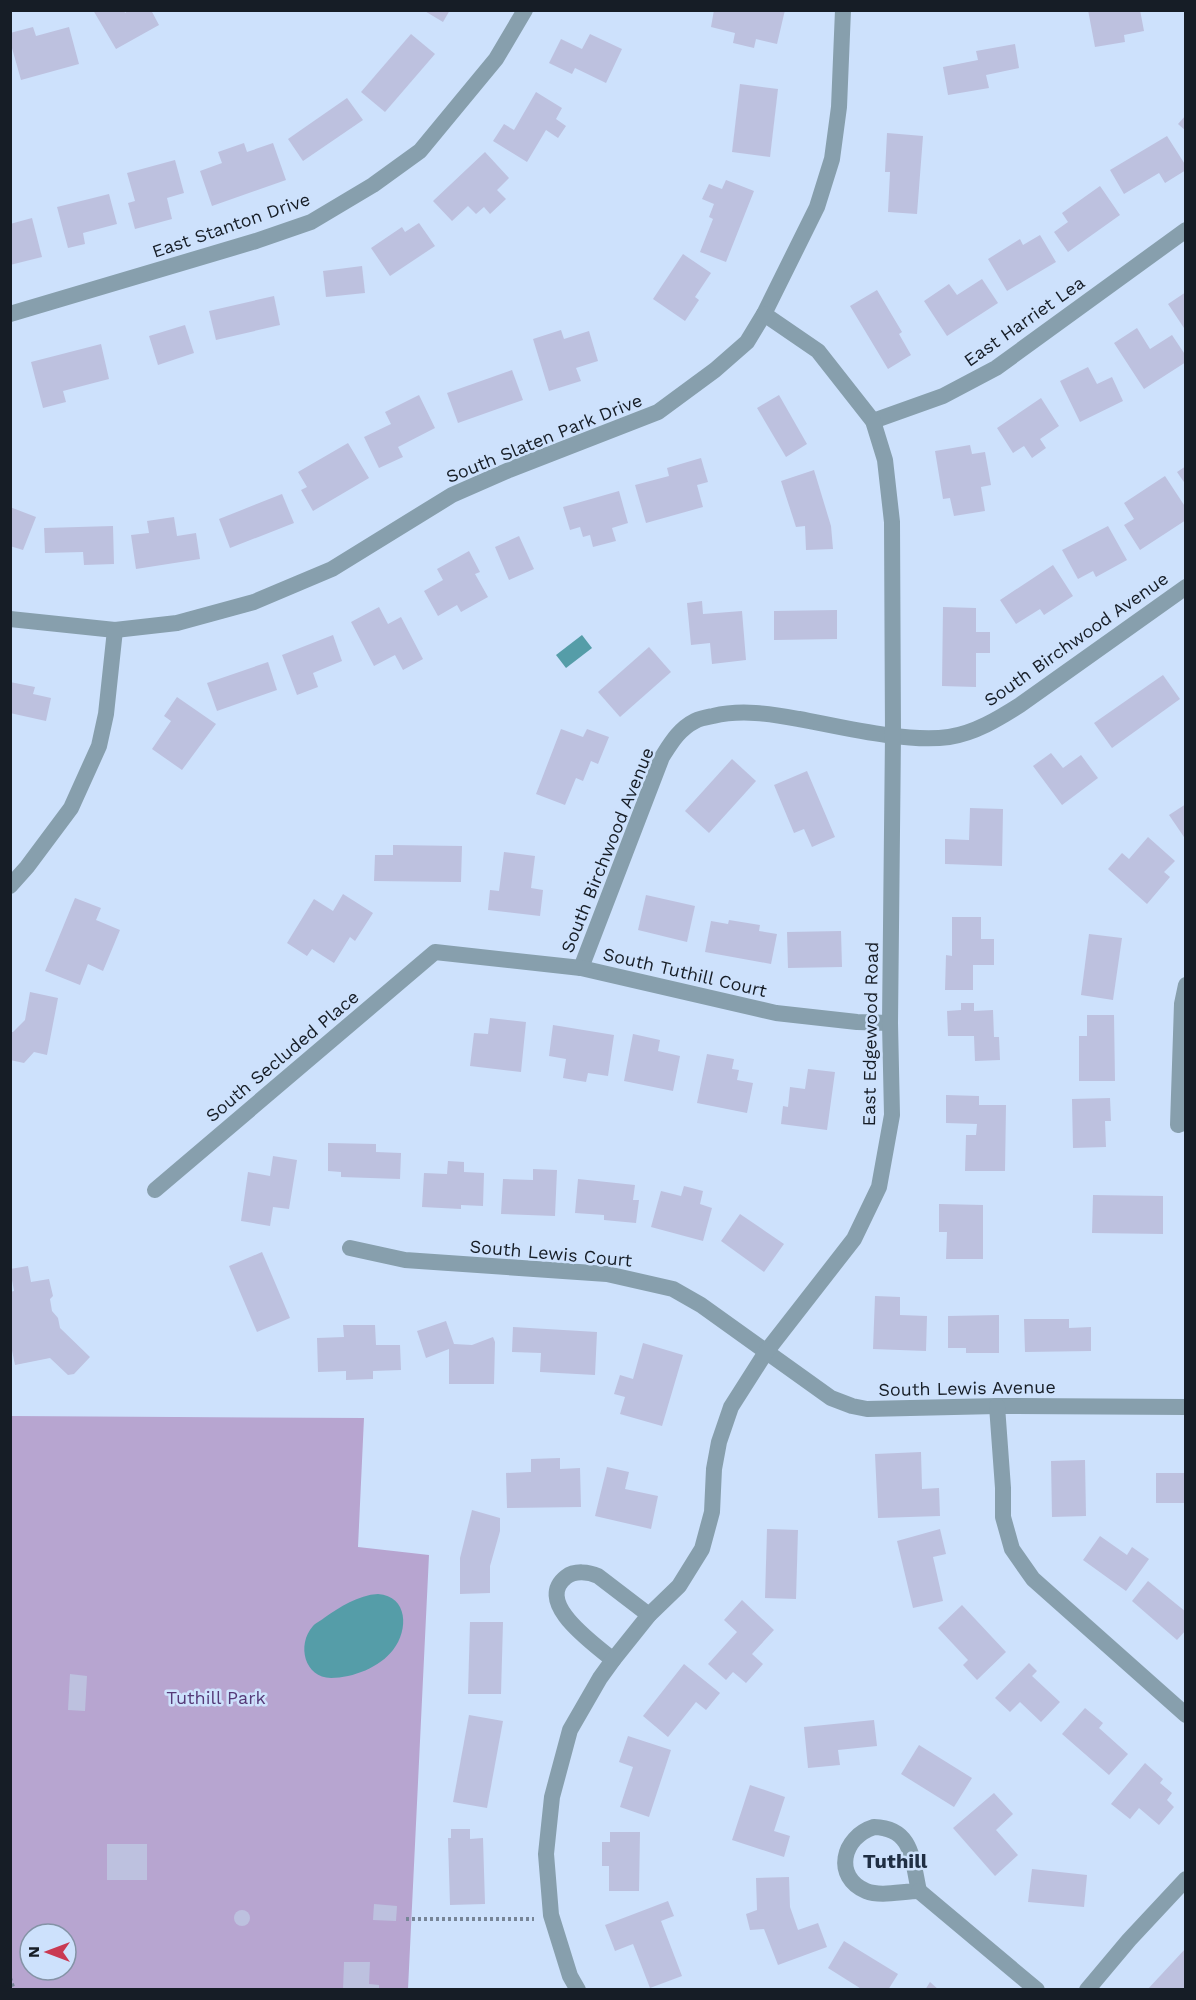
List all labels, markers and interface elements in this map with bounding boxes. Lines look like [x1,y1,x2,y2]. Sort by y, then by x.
street label: East Stanton Drive [149,188,313,262]
street label: East Harriet Lea [960,272,1088,370]
street label: South Slaten Park Drive [443,389,645,487]
street label: South Birchwood Avenue [980,567,1172,711]
street label: South Birchwood Avenue [556,744,658,956]
street label: East Edgewood Road [858,941,882,1127]
street label: South Tuthill Court [601,943,769,1001]
street label: South Secluded Place [201,986,363,1126]
street label: South Lewis Court [469,1235,634,1271]
street label: South Lewis Avenue [878,1376,1056,1400]
park label: Tuthill Park [166,1687,266,1708]
district label: Tuthill [863,1849,928,1873]
north arrow [18,1922,78,1982]
text: N [24,1946,43,1958]

